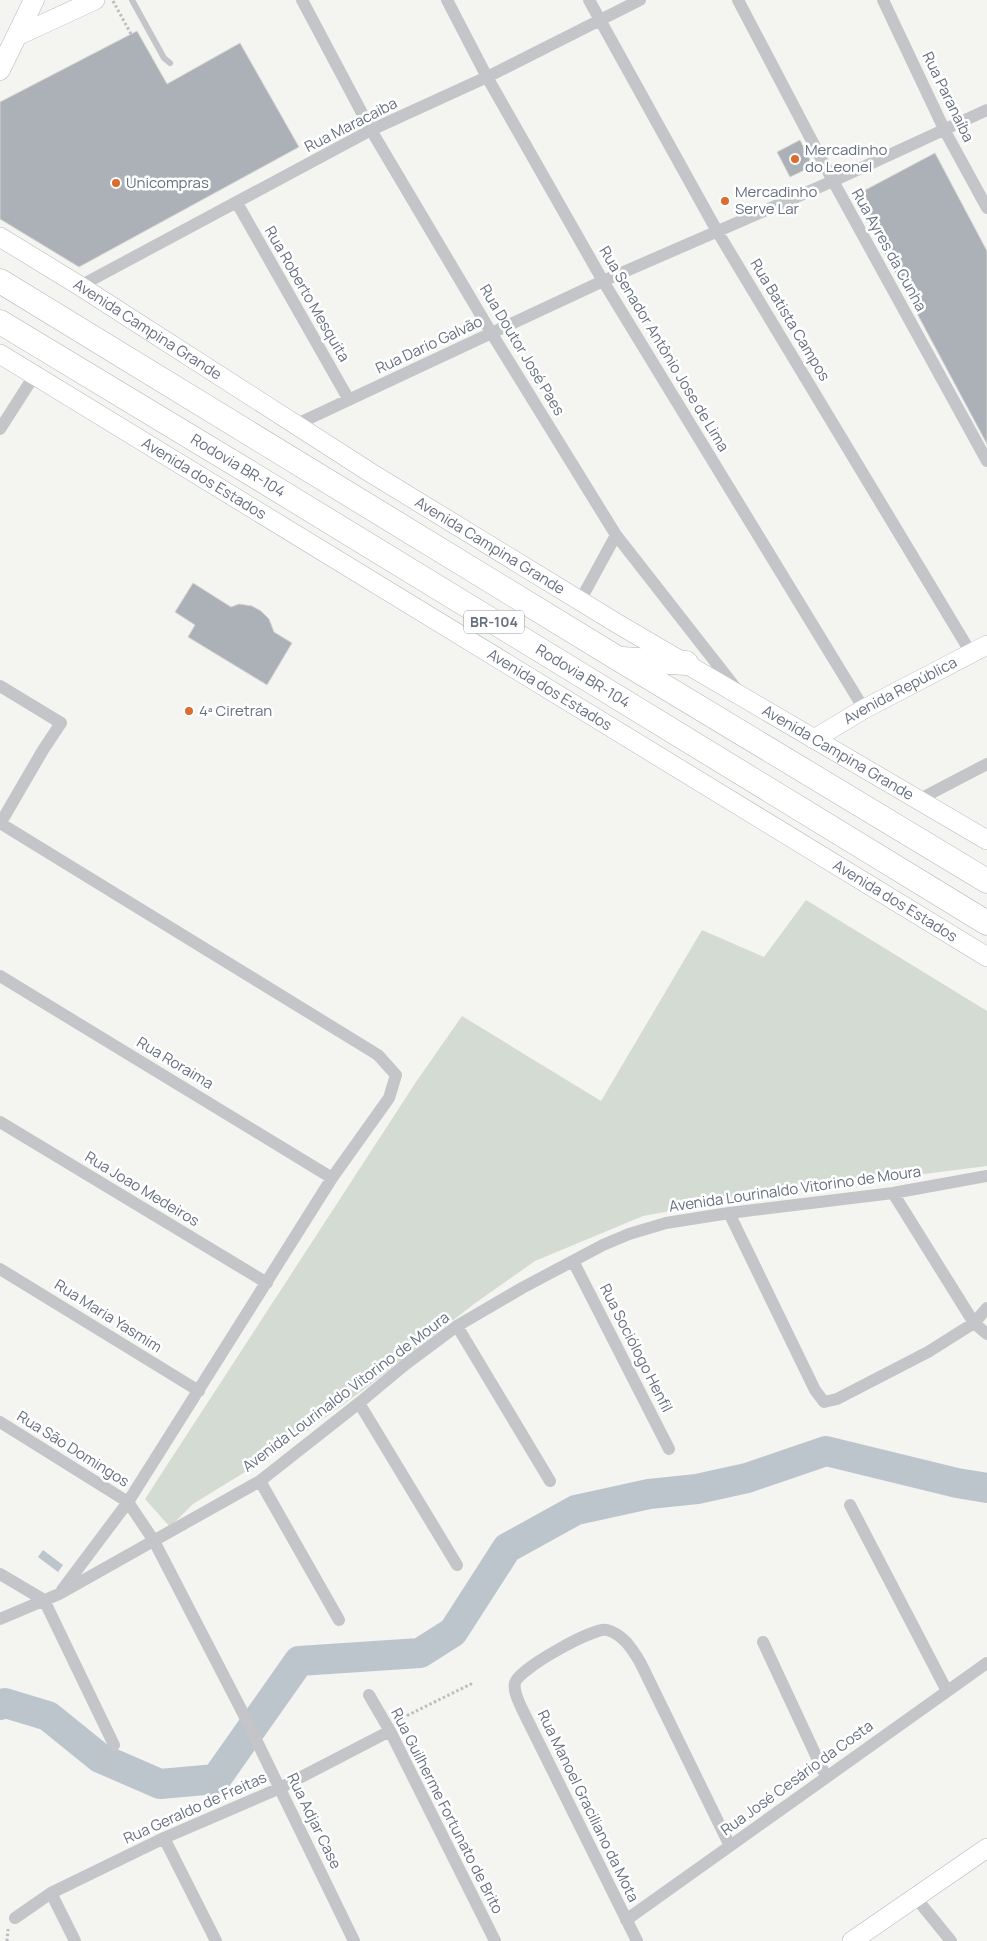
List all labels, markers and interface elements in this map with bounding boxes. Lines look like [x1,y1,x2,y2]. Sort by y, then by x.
street label: Rua Paranaíba [918,48,979,145]
street label: Rua Maracaiba [301,92,401,157]
place label: Mercadinho do Leonel [805,139,887,177]
marker: Mercadinho do Leonel [789,153,801,165]
place label: Unicompras [126,172,209,193]
marker: Unicompras [110,177,122,189]
place label: Mercadinho Serve Lar [735,181,817,219]
street label: Rua Ayres da Cunha [847,185,932,315]
marker: Mercadinho Serve Lar [719,195,731,207]
street label: Rua Roberto Mesquita [260,222,355,365]
street label: Rua Senador Antônio Jose de Lima [595,242,734,455]
street label: Rua Batista Campos [746,255,835,385]
street label: Avenida Campina Grande [70,273,226,385]
street label: Rua Doutor José Paes [475,280,570,419]
street label: Rua Dario Galvão [372,311,486,379]
street label: Rodovia BR-104 [187,429,290,502]
street label: Avenida dos Estados [138,432,271,524]
street label: Avenida Campina Grande [411,491,569,599]
road number: BR-104 [464,610,524,634]
street label: Rodovia BR-104 [532,639,634,713]
street label: Avenida dos Estados [484,643,616,735]
street label: Avenida República [839,651,961,729]
place label: 4ª Ciretran [199,700,272,721]
street label: Avenida Campina Grande [758,700,918,805]
marker: 4ª Ciretran [183,705,195,717]
street label: Avenida dos Estados [829,854,962,947]
street label: Rua Roraima [133,1031,218,1094]
street label: Rua Joao Medeiros [81,1146,204,1231]
street label: Avenida Lourinaldo Vitorino de Moura [668,1160,922,1217]
street label: Rua Maria Yasmim [50,1274,166,1357]
street label: Rua Sociólogo Henfil [595,1280,678,1416]
street label: Avenida Lourinaldo Vitorino de Moura [238,1307,454,1476]
street label: Rua São Domingos [13,1406,134,1492]
street label: Rua Guilherme Fortunato de Brito [386,1704,509,1917]
street label: Rua Manoel Graciliano da Mota [533,1706,644,1905]
street label: Rua José Cesário da Costa [716,1715,877,1840]
street label: Rua Geraldo de Freitas [120,1766,270,1849]
street label: Rua Adjar Case [282,1769,347,1872]

